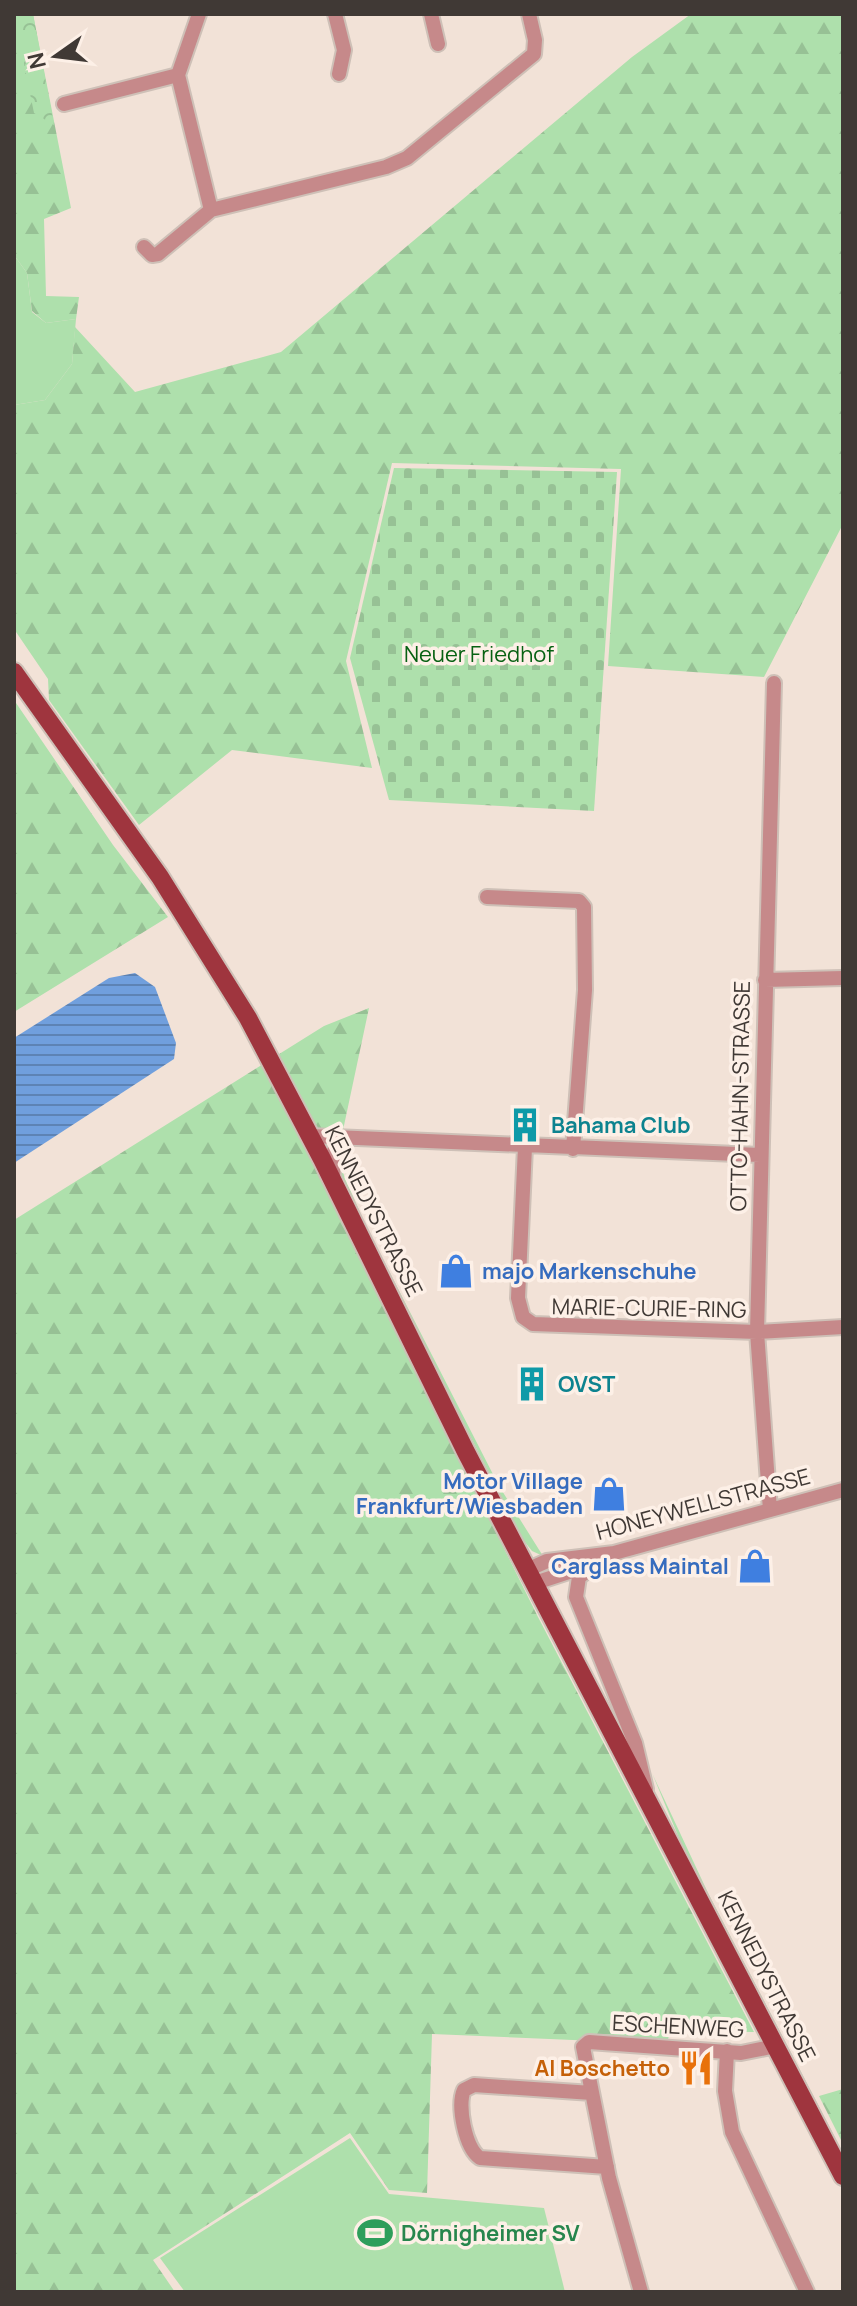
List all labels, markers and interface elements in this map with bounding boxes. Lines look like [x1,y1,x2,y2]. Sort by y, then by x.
north arrow [16,16,96,96]
text: N [20,50,53,72]
park label: Neuer Friedhof [404,639,554,669]
street label: OTTO-HAHN-STRASSE [723,980,757,1212]
building icon: Bahama Club [506,1106,544,1144]
place label: Bahama Club [551,1110,691,1140]
street label: KENNEDYSTRASSE [318,1120,430,1302]
shop icon: majo Markenschuhe [437,1252,475,1290]
place label: majo Markenschuhe [482,1256,696,1286]
street label: MARIE-CURIE-RING [551,1291,747,1325]
building icon: OVST [513,1365,551,1403]
place label: OVST [558,1369,616,1399]
street label: HONEYWELLSTRASSE [593,1461,813,1547]
place label: Motor Village Frankfurt/Wiesbaden [356,1466,583,1521]
shop icon: Motor Village Frankfurt/Wiesbaden [590,1475,628,1513]
shop icon: Carglass Maintal [736,1547,774,1585]
place label: Carglass Maintal [551,1551,729,1581]
street label: KENNEDYSTRASSE [711,1885,823,2067]
street label: ESCHENWEG [611,2008,745,2044]
restaurant icon: Al Boschetto [677,2049,715,2087]
place label: Al Boschetto [535,2053,670,2083]
sports icon: Dörnigheimer SV [356,2214,394,2252]
place label: Dörnigheimer SV [401,2218,580,2248]

